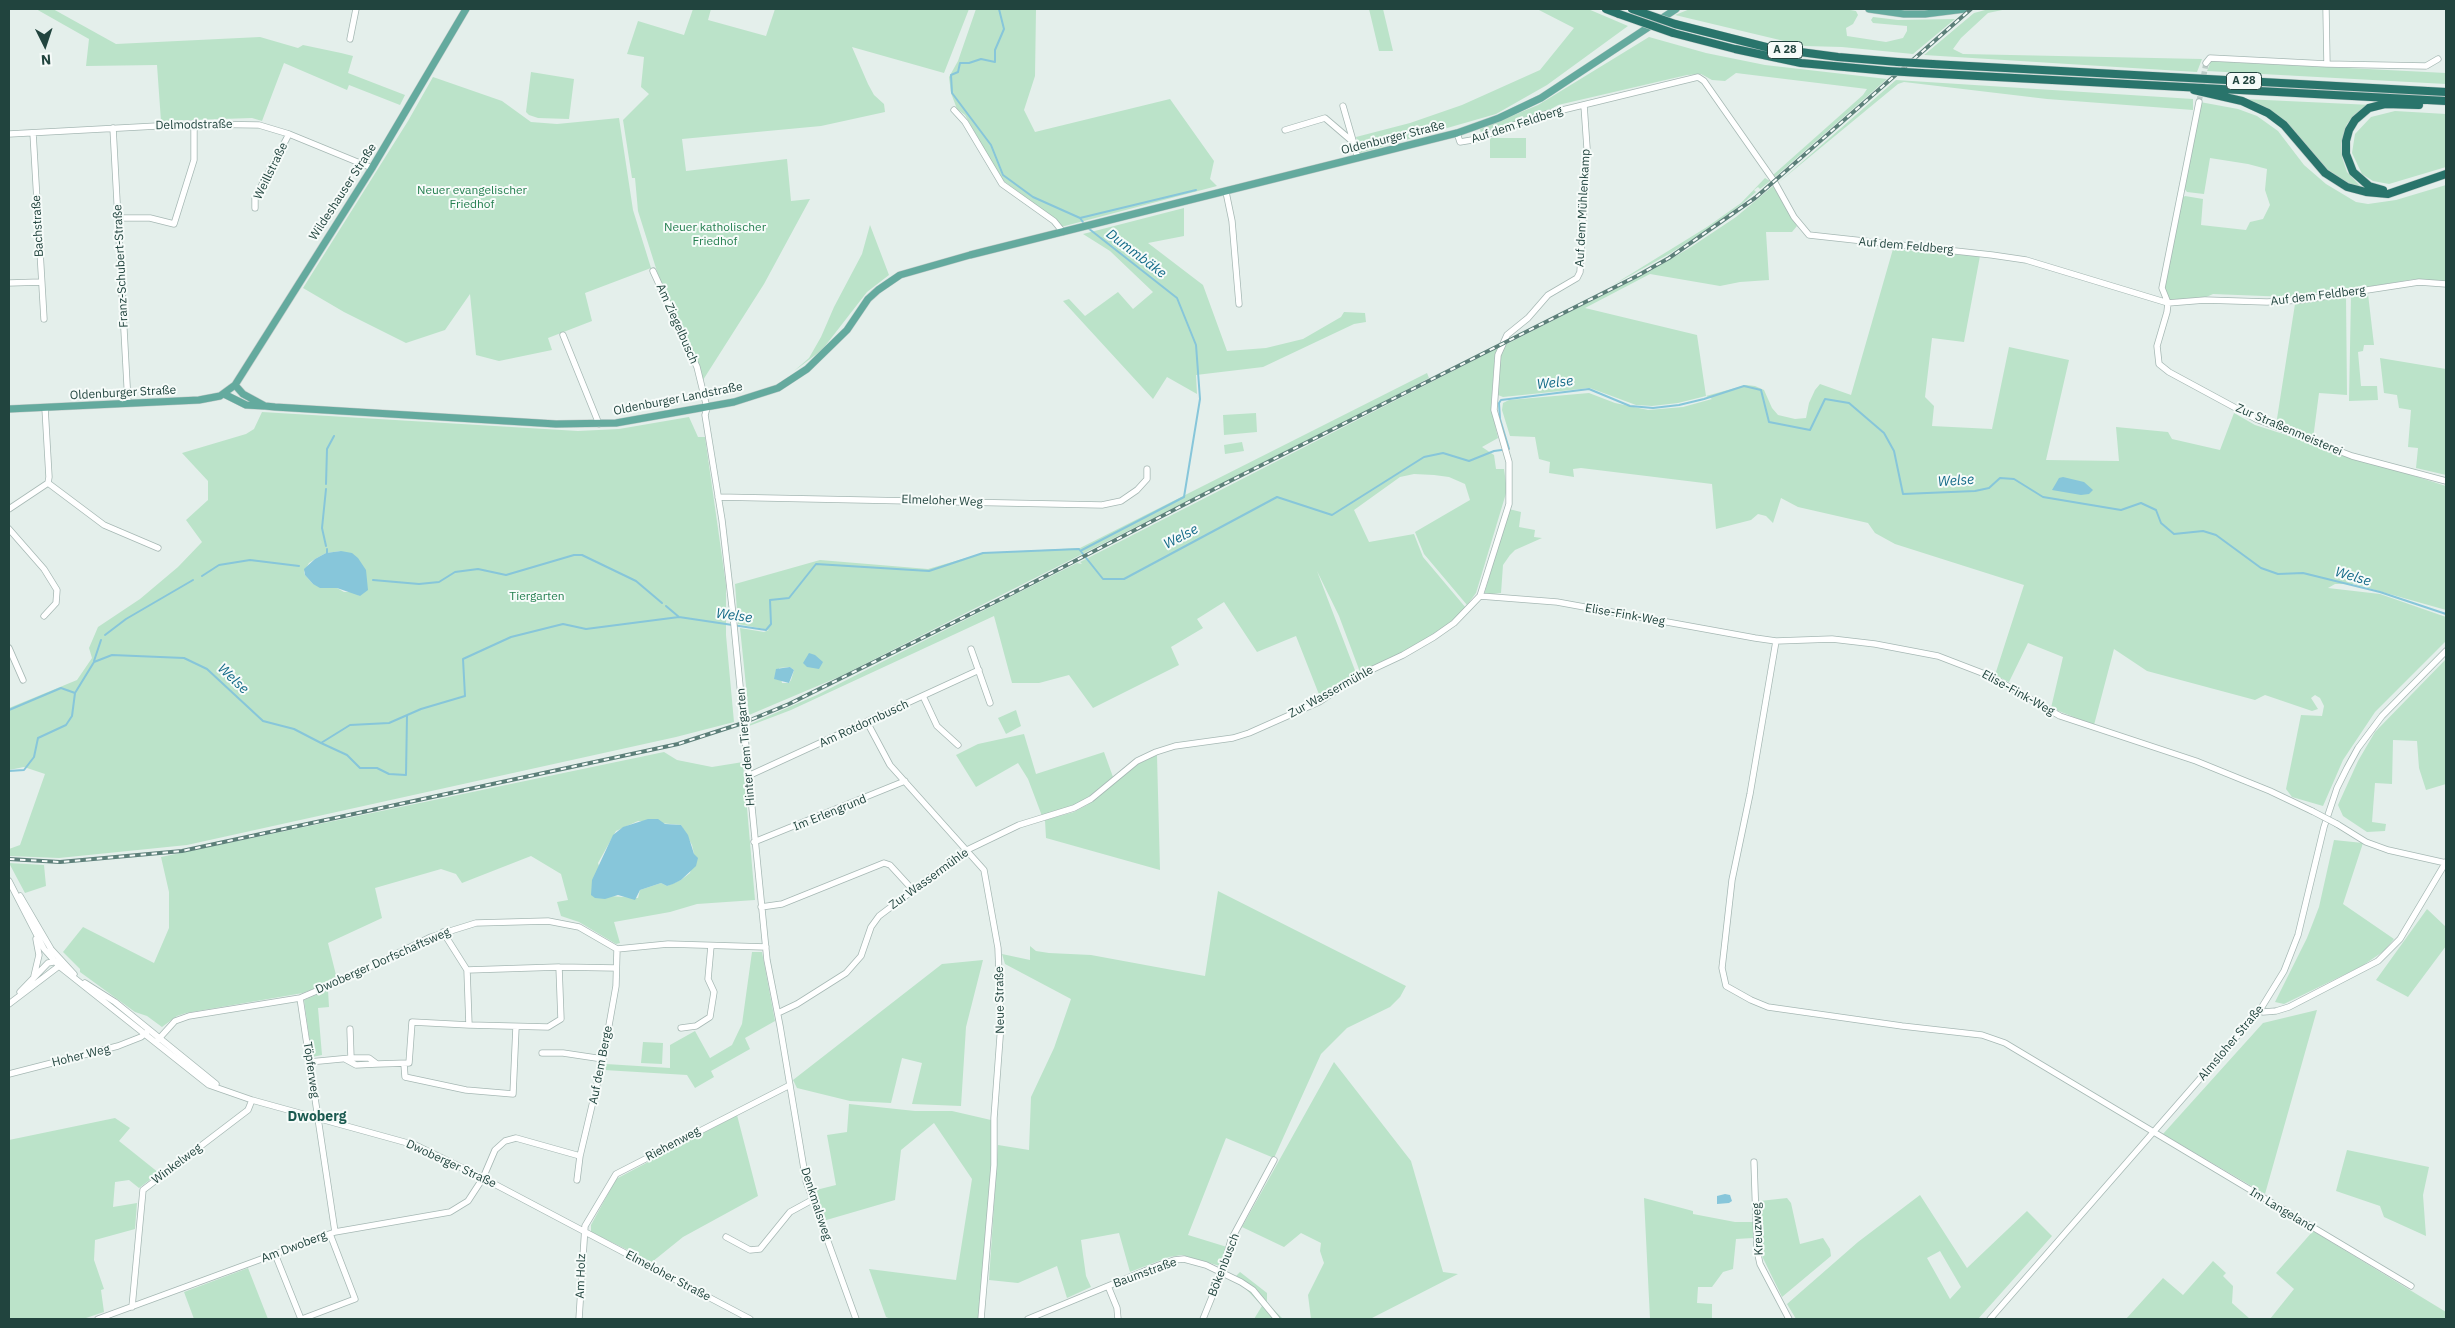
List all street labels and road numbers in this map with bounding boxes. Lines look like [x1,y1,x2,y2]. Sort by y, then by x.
road number: A 28 [1768,42,1802,58]
road number: A 28 [2226,72,2262,90]
street label: Auf dem Feldberg [1469,103,1565,147]
street label: Delmodstraße [155,117,233,133]
street label: Oldenburger Straße [1340,118,1446,158]
street label: Weillstraße [251,140,291,202]
street label: Wildeshauser Straße [306,141,380,243]
street label: Auf dem Mühlenkamp [1573,149,1593,267]
street label: Bachstraße [29,195,47,257]
street label: Franz-Schubert-Straße [111,204,131,328]
street label: Auf dem Feldberg [1858,235,1954,257]
street label: Am Ziegelbusch [653,282,701,366]
street label: Auf dem Feldberg [2270,283,2366,309]
street label: Oldenburger Landstraße [612,379,744,419]
street label: Oldenburger Straße [70,383,176,403]
street label: Zur Straßenmeisterei [2233,401,2345,459]
street label: Elmeloher Weg [901,492,983,510]
street label: Elise-Fink-Weg [1584,601,1666,629]
street label: Zur Wassermühle [1286,663,1376,721]
street label: Elise-Fink-Weg [1979,667,2057,719]
street label: Hinter dem Tiergarten [734,687,758,807]
street label: Am Rotdornbusch [817,697,911,751]
street label: Im Erlengrund [791,792,869,834]
street label: Zur Wassermühle [887,845,971,913]
street label: Dwoberger Dorfschaftsweg [313,925,453,997]
street label: Neue Straße [992,966,1008,1034]
street label: Almsloher Straße [2195,1002,2267,1084]
street label: Auf dem Berge [586,1025,616,1105]
street label: Töpferweg [300,1041,322,1099]
street label: Hoher Weg [50,1042,112,1070]
street label: Riehenweg [643,1124,703,1164]
street label: Dwoberger Straße [404,1137,498,1191]
street label: Winkelweg [149,1141,205,1187]
street label: Denkmalsweg [797,1166,835,1242]
street label: Im Langeland [2247,1185,2317,1235]
street label: Kreuzweg [1749,1202,1767,1256]
street label: Am Dwoberg [259,1228,329,1266]
street label: Bökenbusch [1205,1231,1243,1299]
street label: Elmeloher Straße [623,1248,713,1304]
street label: Am Holz [573,1253,589,1299]
street label: Baumstraße [1111,1255,1179,1291]

